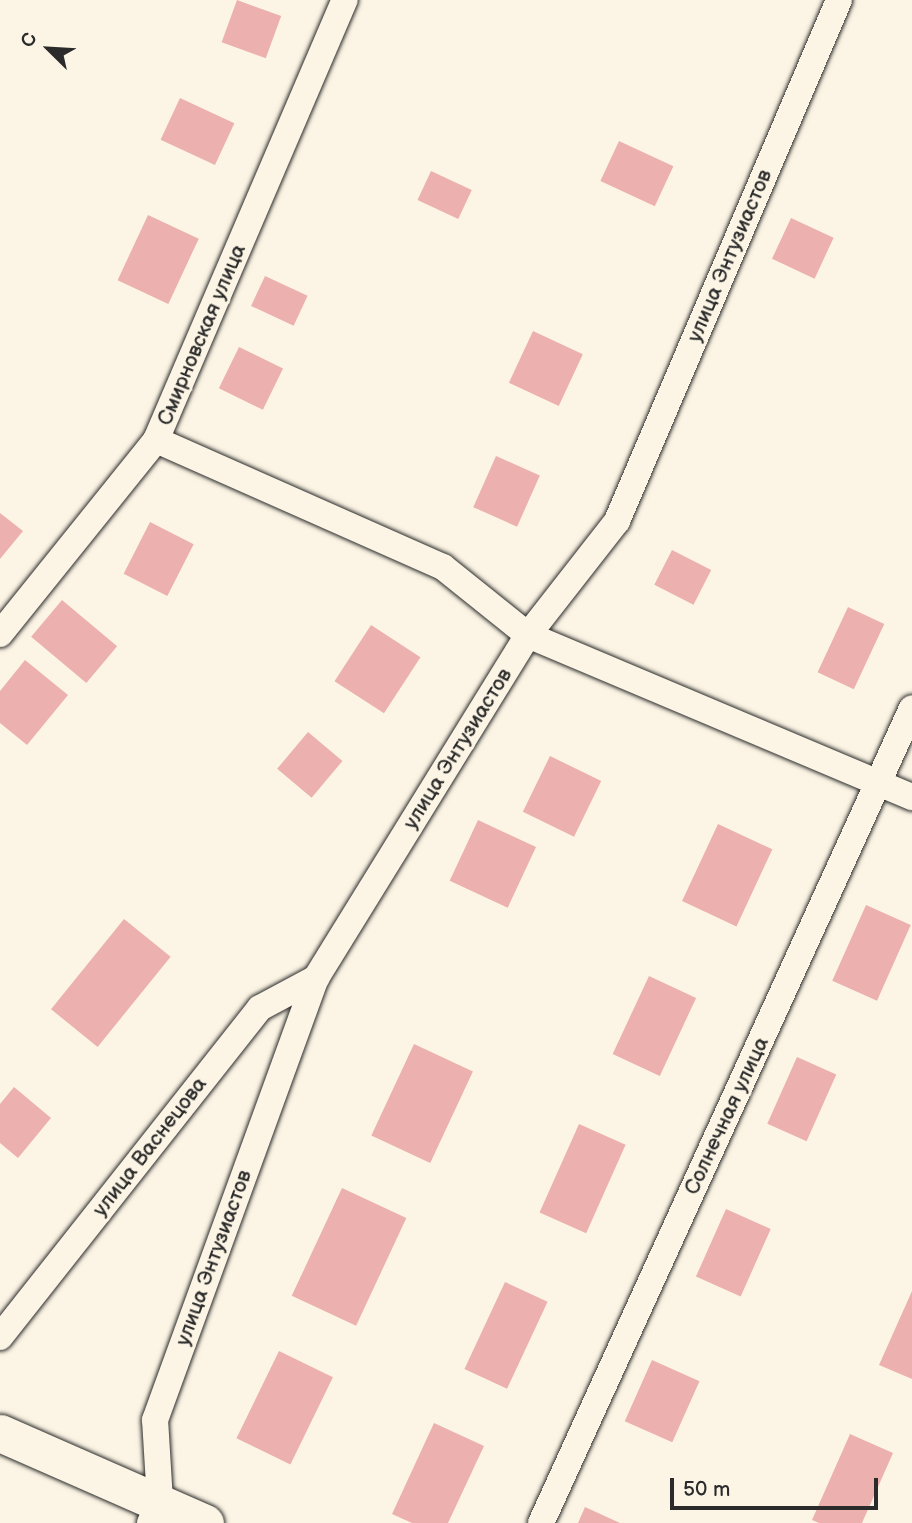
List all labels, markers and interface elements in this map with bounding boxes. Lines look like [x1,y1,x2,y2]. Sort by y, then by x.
north arrow [14,14,84,84]
text: С [16,30,43,51]
street label: улица Энтузиастов [682,166,778,346]
street label: Смирновская улица [152,241,252,429]
street label: улица Энтузиастов [398,664,518,834]
street label: Солнечная улица [679,1033,775,1199]
street label: улица Васнецова [88,1072,212,1222]
street label: улица Энтузиастов [170,1167,258,1349]
scale bar [674,1464,882,1508]
text: 50 m [683,1477,730,1502]

